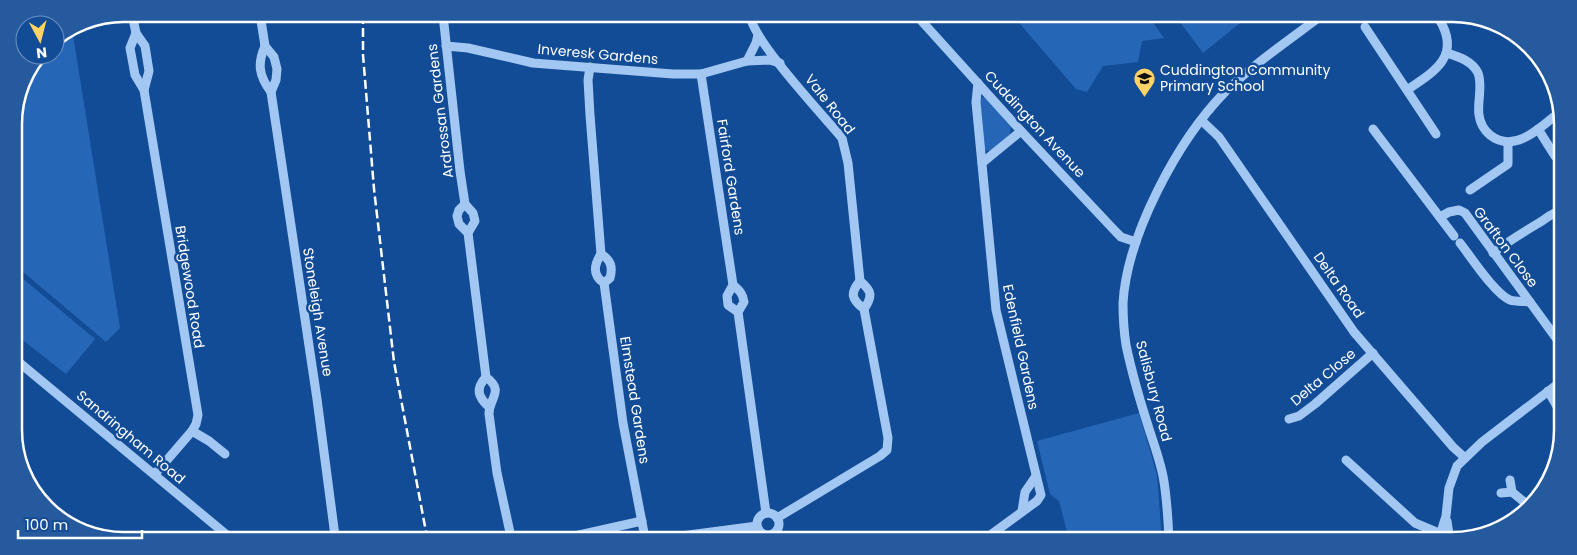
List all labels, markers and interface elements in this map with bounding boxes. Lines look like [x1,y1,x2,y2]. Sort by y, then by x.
north arrow [15,15,65,65]
street label: Inveresk Gardens [537,39,659,69]
text: N [35,42,48,63]
street label: Ardrossan Gardens [422,43,458,179]
place label: Cuddington Community Primary School [1160,60,1330,96]
street label: Cuddington Avenue [980,66,1090,182]
school or university icon: Cuddington Community Primary School [1132,66,1156,97]
street label: Vale Road [800,70,860,138]
street label: Fairford Gardens [712,118,750,236]
street label: Grafton Close [1469,203,1543,292]
street label: Bridgewood Road [170,224,210,350]
street label: Stoneleigh Avenue [298,246,338,378]
street label: Delta Road [1309,248,1369,322]
street label: Edenfield Gardens [998,282,1044,412]
street label: Elmstead Gardens [615,335,655,465]
street label: Salisbury Road [1131,338,1177,444]
street label: Delta Close [1286,344,1360,410]
street label: Sandringham Road [72,386,190,488]
scale bar [18,508,141,540]
text: 100 m [25,514,68,535]

